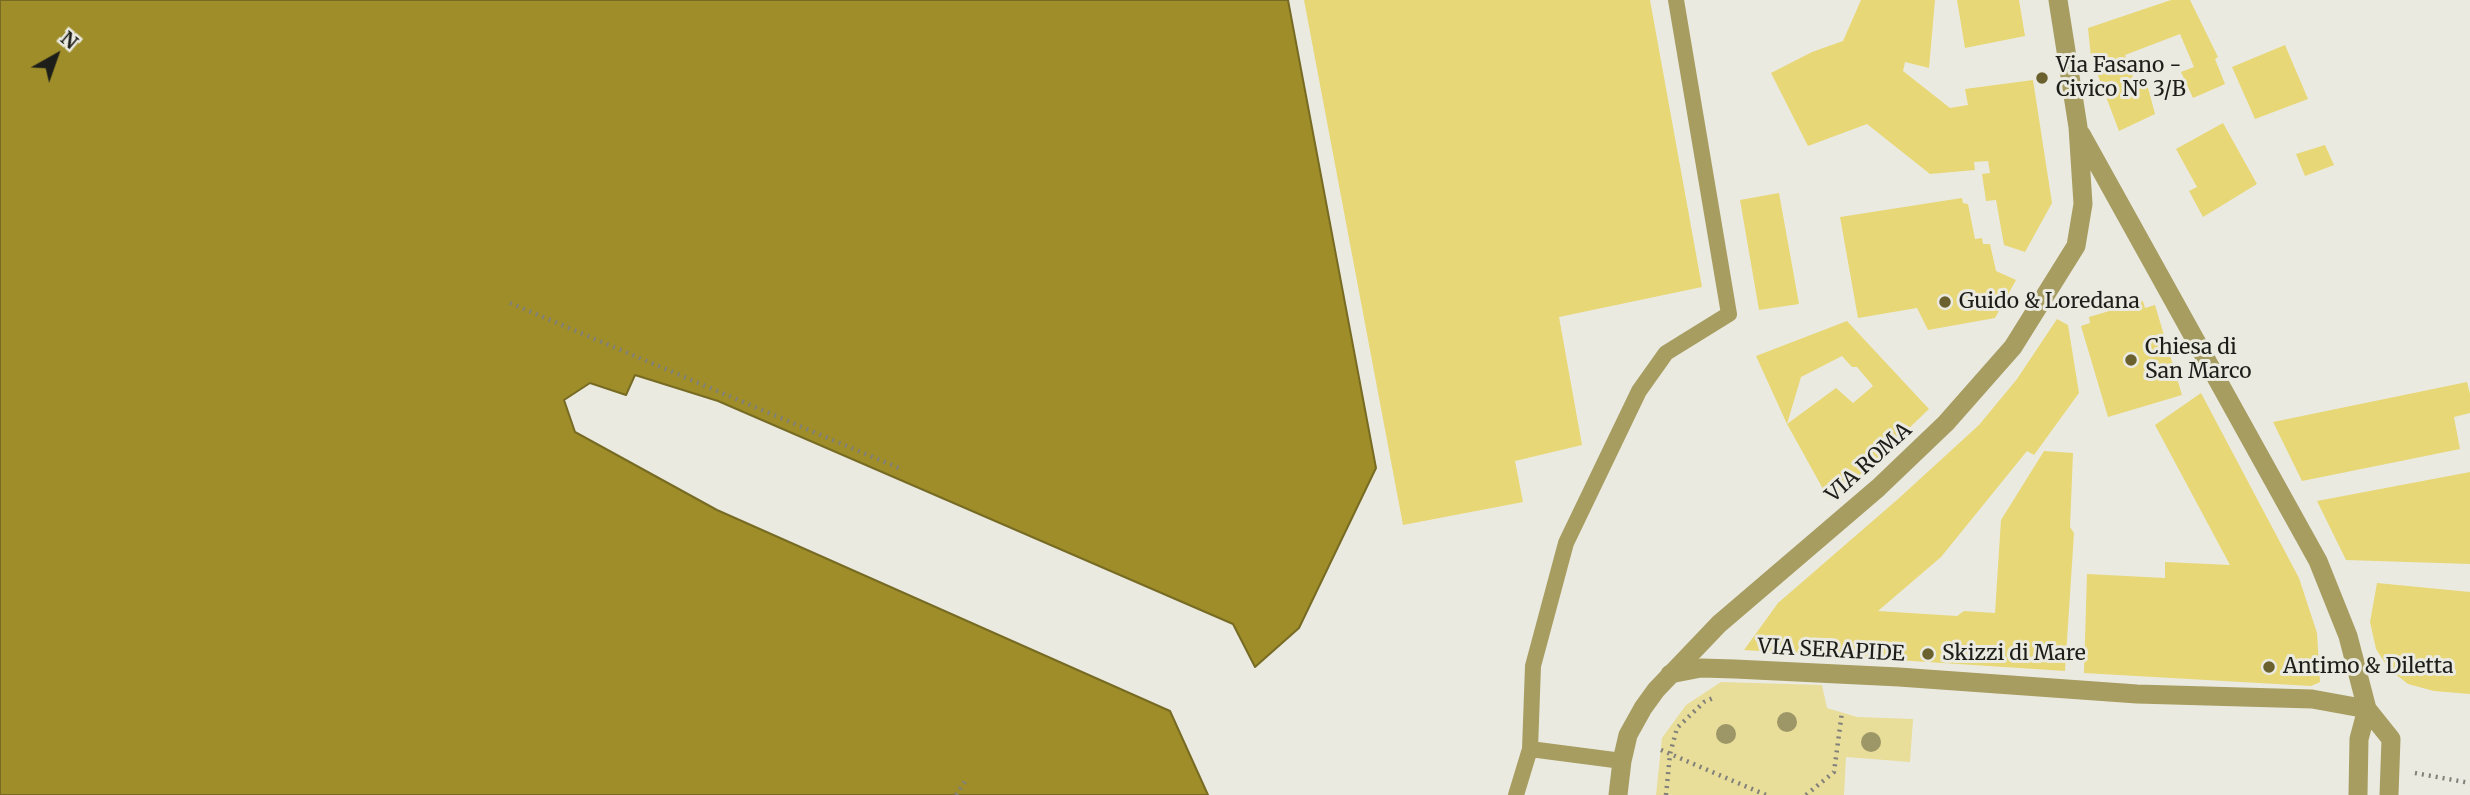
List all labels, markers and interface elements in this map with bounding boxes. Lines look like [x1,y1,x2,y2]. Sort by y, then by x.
north arrow [21,21,91,91]
text: N [56,26,83,54]
place label: Via Fasano - Civico N° 3/B [2056,53,2186,103]
marker: Via Fasano - Civico N° 3/B [2034,70,2050,86]
place label: Guido & Loredana [1959,289,2140,315]
marker: Guido & Loredana [1937,294,1953,310]
place label: Chiesa di San Marco [2145,335,2252,385]
marker: Chiesa di San Marco [2123,352,2139,368]
street label: VIA ROMA [1821,418,1917,508]
street label: VIA SERAPIDE [1757,635,1905,667]
place label: Skizzi di Mare [1942,641,2086,667]
marker: Skizzi di Mare [1920,646,1936,662]
place label: Antimo & Diletta [2283,654,2453,680]
marker: Antimo & Diletta [2261,659,2277,675]

